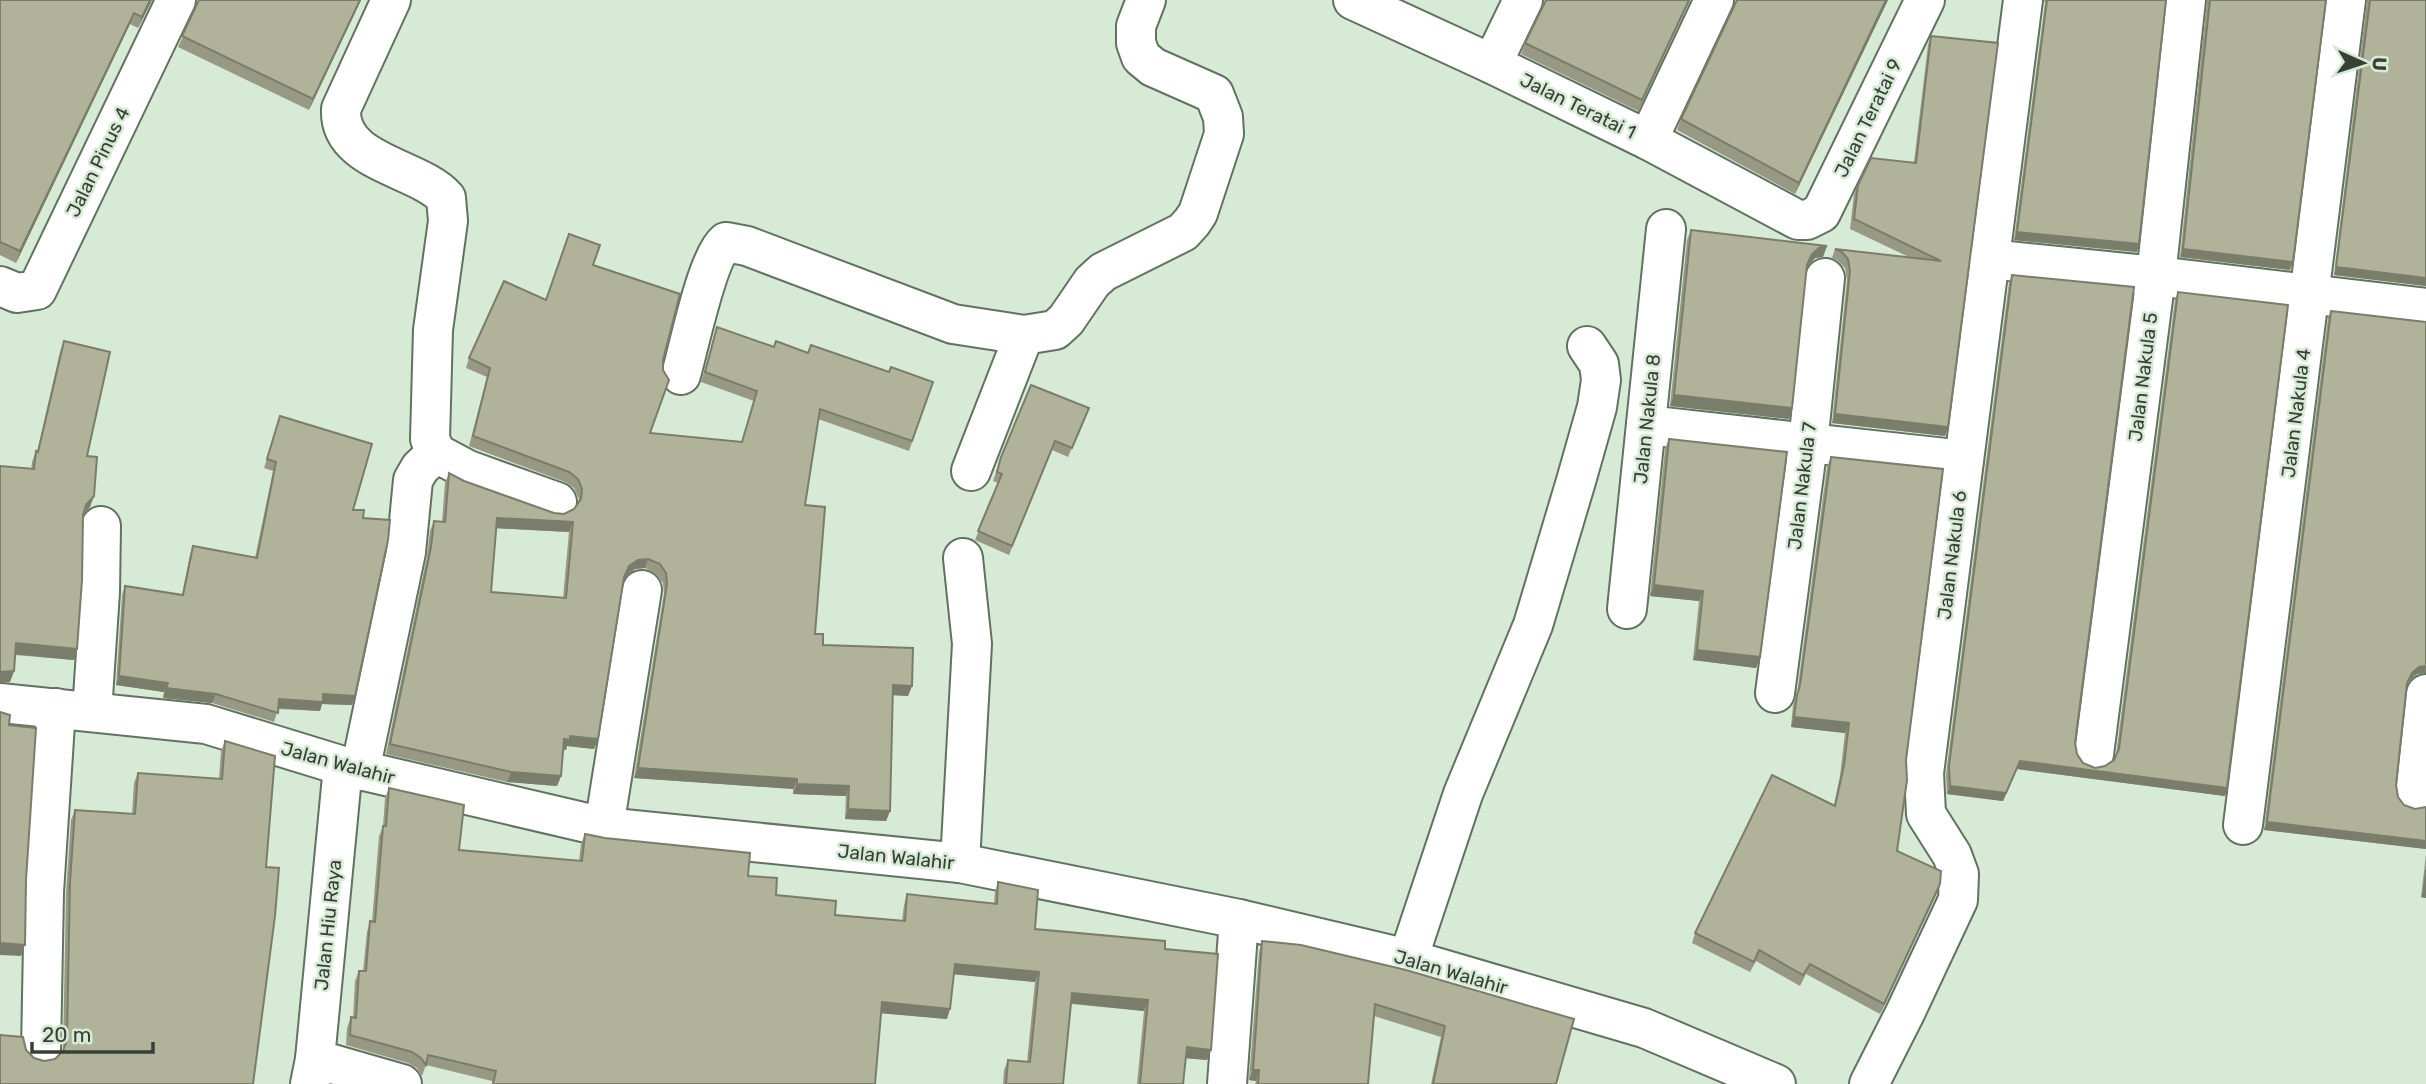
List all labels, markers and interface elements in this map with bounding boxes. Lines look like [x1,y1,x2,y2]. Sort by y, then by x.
north arrow [2328,28,2398,98]
street label: Jalan Teratai 9 [1829,55,1907,181]
text: U [2368,56,2391,71]
street label: Jalan Teratai 1 [1516,68,1640,144]
street label: Jalan Pinus 4 [61,103,135,221]
street label: Jalan Nakula 5 [2124,311,2162,443]
street label: Jalan Nakula 4 [2277,347,2315,479]
street label: Jalan Nakula 8 [1629,353,1665,485]
street label: Jalan Nakula 7 [1783,421,1821,551]
street label: Jalan Nakula 6 [1933,489,1971,621]
street label: Jalan Walahir [278,737,398,789]
street label: Jalan Walahir [837,839,956,875]
street label: Jalan Hiu Raya [310,858,346,992]
street label: Jalan Walahir [1391,945,1511,999]
scale bar [32,1010,152,1054]
text: 20 m [42,1022,91,1047]

